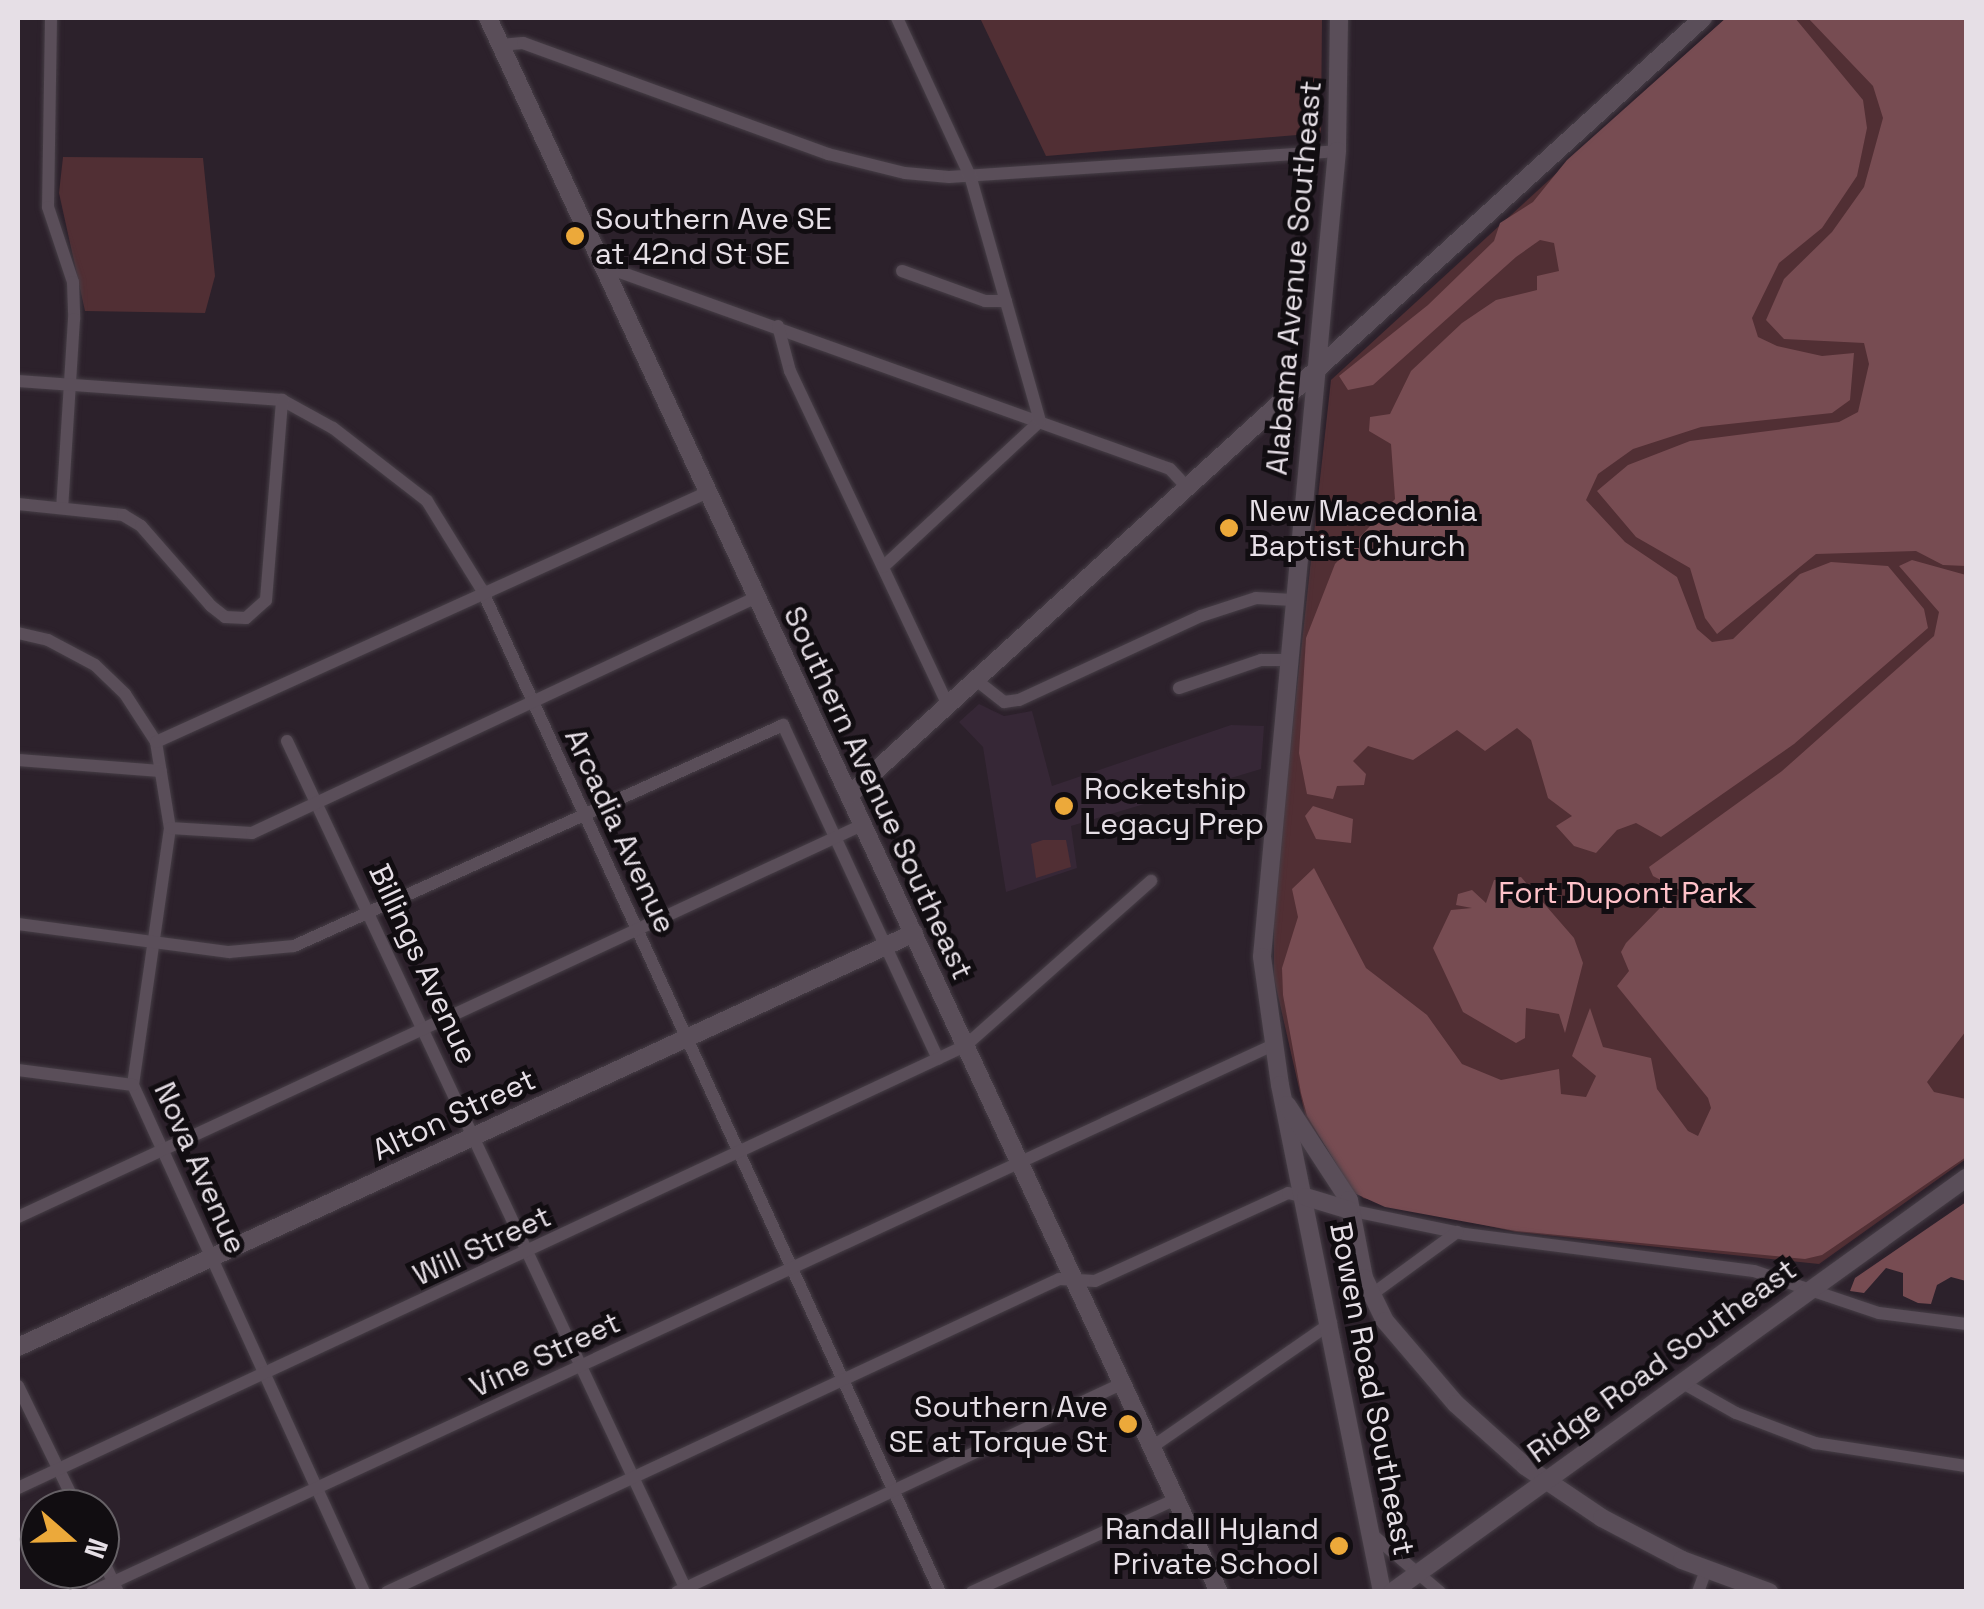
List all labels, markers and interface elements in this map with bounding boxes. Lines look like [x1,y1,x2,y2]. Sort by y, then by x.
street label: Alabama Avenue Southeast [1259,79,1329,477]
place label: Southern Ave SE at 42nd St SE [595,201,832,272]
marker: Southern Ave SE at 42nd St SE [564,225,586,247]
place label: New Macedonia Baptist Church [1249,493,1477,564]
marker: New Macedonia Baptist Church [1218,517,1240,539]
street label: Southern Avenue Southeast [775,601,981,985]
street label: Arcadia Avenue [557,723,683,939]
place label: Rocketship Legacy Prep [1084,771,1264,842]
marker: Rocketship Legacy Prep [1053,795,1075,817]
street label: Billings Avenue [361,858,485,1070]
park label: Fort Dupont Park [1498,875,1744,911]
street label: Alton Street [367,1062,541,1168]
street label: Nova Avenue [146,1076,254,1260]
street label: Will Street [407,1198,557,1294]
street label: Bowen Road Southeast [1322,1219,1422,1559]
street label: Ridge Road Southeast [1521,1251,1803,1471]
street label: Vine Street [464,1305,626,1405]
place label: Southern Ave SE at Torque St [888,1389,1108,1460]
marker: Southern Ave SE at Torque St [1117,1413,1139,1435]
north arrow [20,1489,120,1589]
place label: Randall Hyland Private School [1105,1511,1319,1582]
text: N [76,1534,116,1564]
marker: Randall Hyland Private School [1328,1535,1350,1557]

